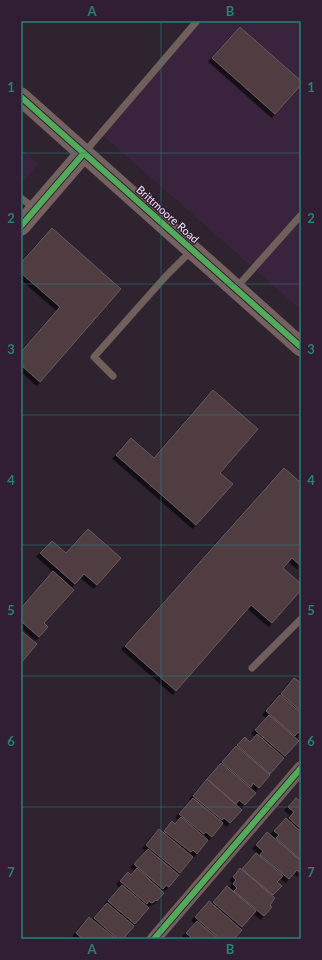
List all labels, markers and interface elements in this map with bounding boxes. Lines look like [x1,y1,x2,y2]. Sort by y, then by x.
text: A [86,3,97,19]
text: B [226,3,235,19]
text: 1 [7,79,15,95]
text: 1 [307,79,315,95]
street label: Brittmoore Road [134,183,202,245]
text: 2 [7,210,15,226]
text: 2 [307,210,315,226]
text: 3 [7,341,15,357]
text: 3 [307,341,315,357]
text: 4 [7,472,15,488]
text: 4 [307,472,315,488]
text: 5 [7,602,15,618]
text: 5 [307,602,315,618]
text: 6 [7,733,15,749]
text: 6 [307,733,315,749]
text: 7 [7,864,15,880]
text: 7 [307,864,315,880]
text: A [86,941,97,957]
text: B [226,941,235,957]

